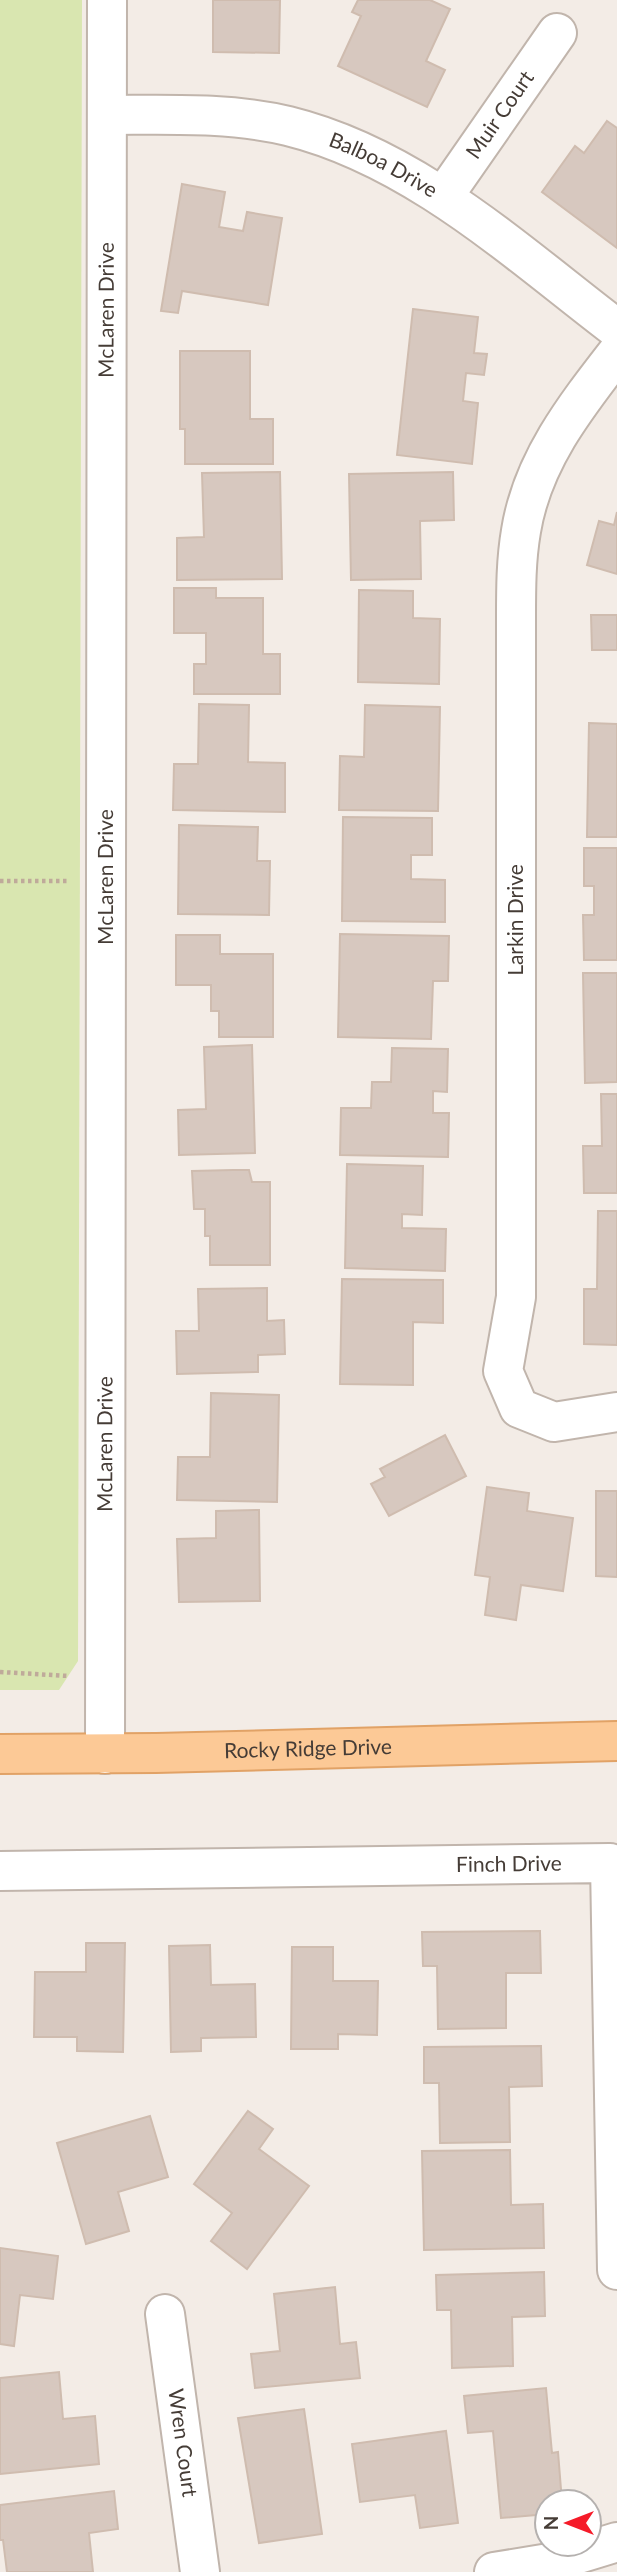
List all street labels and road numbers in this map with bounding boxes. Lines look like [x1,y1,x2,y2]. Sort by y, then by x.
street label: Muir Court [460,65,538,163]
street label: Balboa Drive [326,126,443,202]
street label: McLaren Drive [93,242,118,378]
street label: McLaren Drive [92,809,117,945]
street label: Larkin Drive [502,864,527,976]
street label: McLaren Drive [91,1376,116,1512]
street label: Rocky Ridge Drive [224,1733,392,1762]
street label: Finch Drive [456,1850,562,1876]
street label: Wren Court [164,2387,204,2499]

